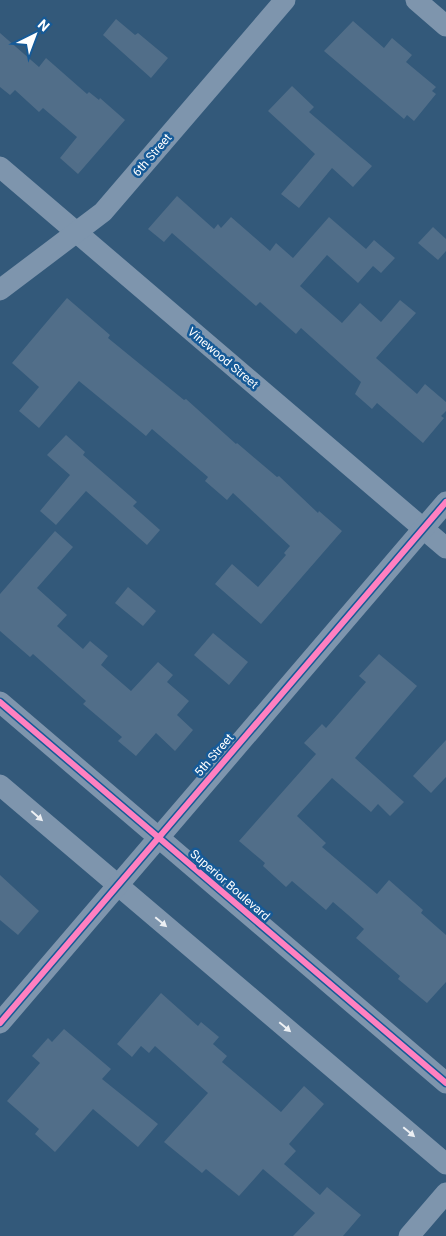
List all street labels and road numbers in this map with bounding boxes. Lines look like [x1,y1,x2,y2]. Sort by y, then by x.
street label: 6th Street [130,131,174,179]
street label: Vinewood Street [185,324,261,392]
street label: 5th Street [192,731,236,779]
street label: Superior Boulevard [187,847,273,923]

